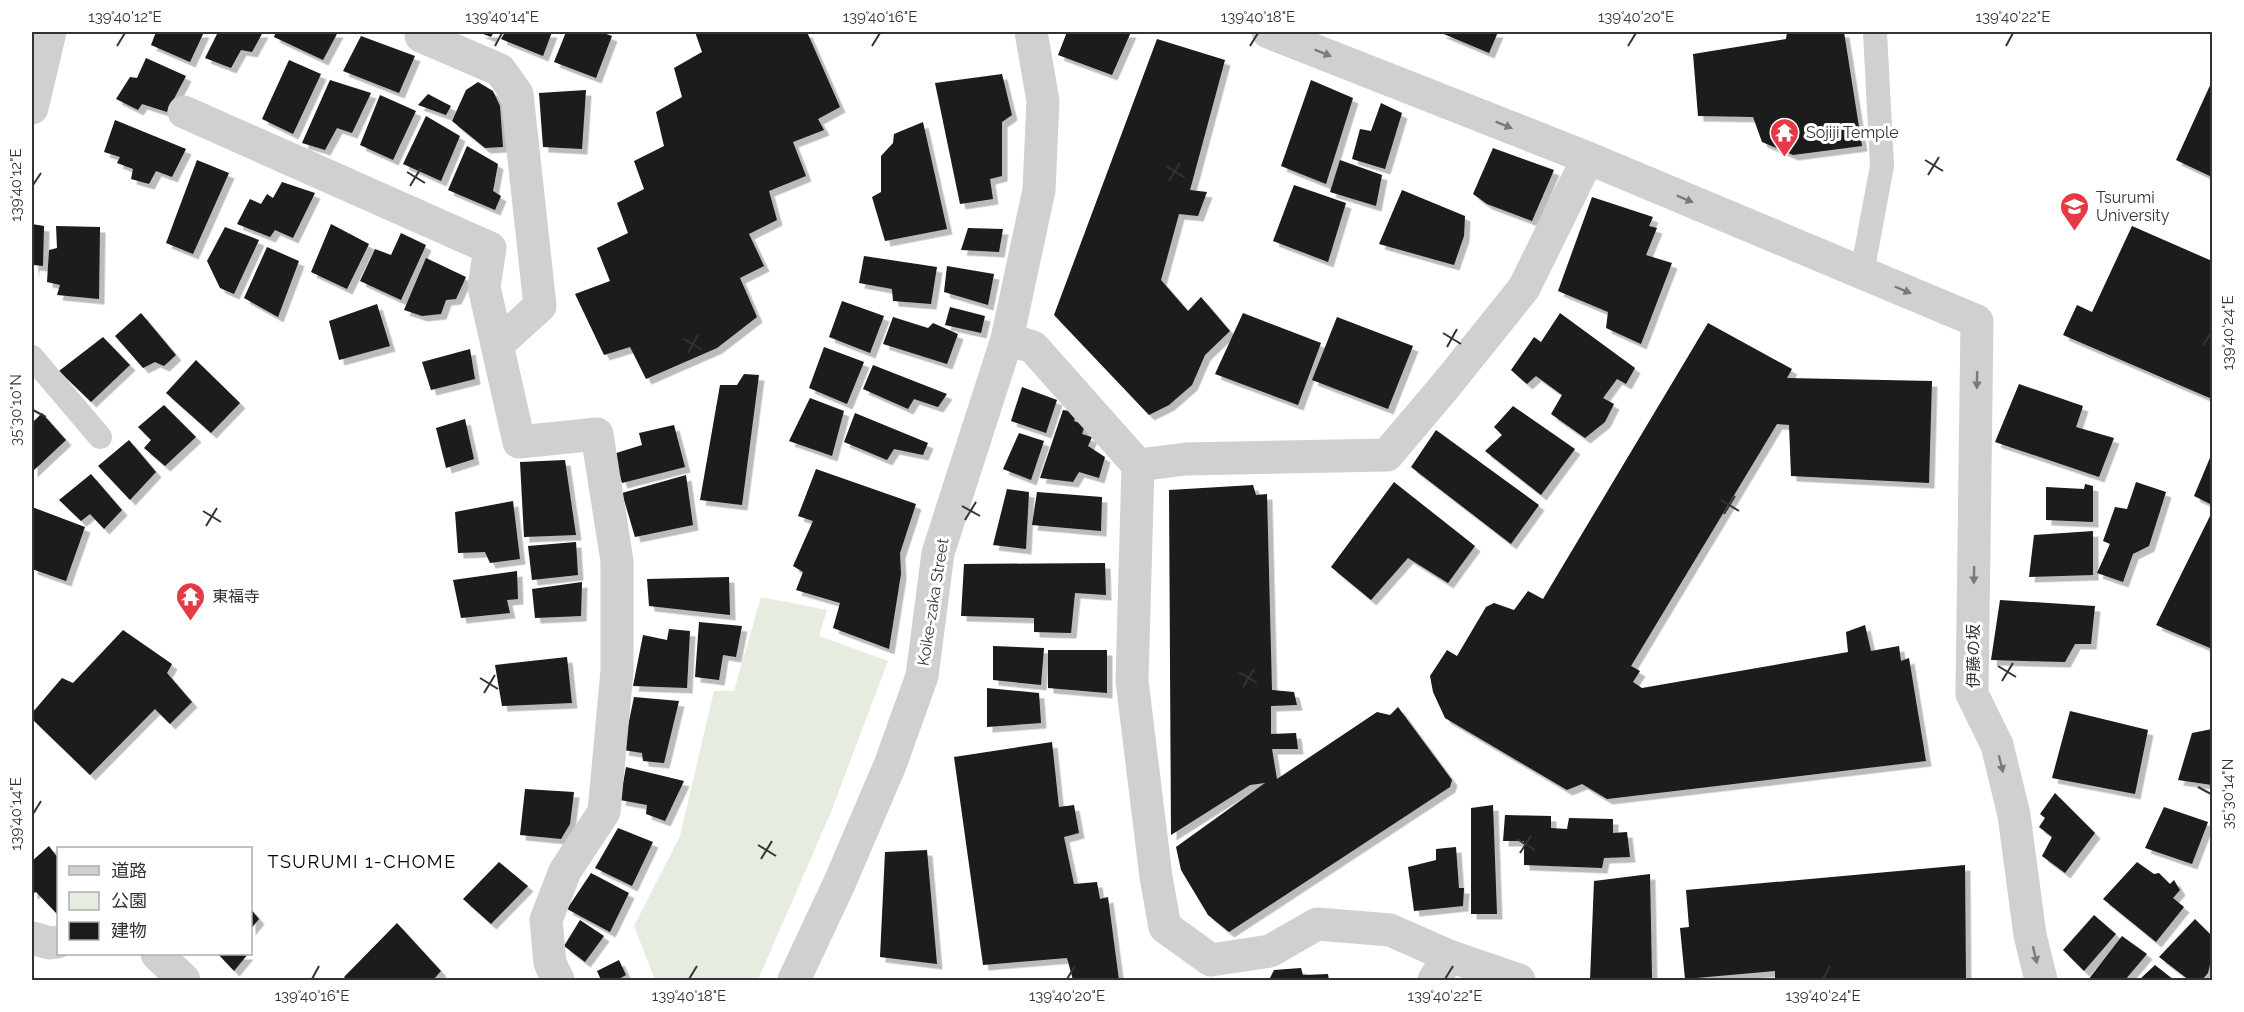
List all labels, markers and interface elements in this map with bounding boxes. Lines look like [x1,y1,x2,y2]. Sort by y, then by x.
text: 139°40'12"E [88,8,162,26]
text: 139°40'14"E [465,8,539,26]
text: 139°40'16"E [843,8,917,26]
text: 139°40'18"E [1221,8,1295,26]
text: 139°40'20"E [1598,8,1674,26]
text: 139°40'22"E [1976,8,2050,26]
one-way arrow [1314,49,1332,58]
temple icon: Sojiji Temple [1769,116,1801,158]
one-way arrow [1495,121,1513,130]
place label: Sojiji Temple [1806,123,1899,142]
text: 139°40'12"E [7,148,25,222]
place label: Tsurumi University [2096,188,2170,225]
school or university icon: Tsurumi University [2059,190,2091,232]
one-way arrow [1676,194,1693,203]
one-way arrow [1895,285,1913,295]
text: 139°40'24"E [2219,295,2237,371]
one-way arrow [1972,370,1981,389]
text: 35°30'10"N [7,374,25,446]
street label: Koike-zaka Street [914,536,953,667]
one-way arrow [1969,565,1979,584]
temple icon: 東福寺 [175,580,207,622]
place label: 東福寺 [212,587,260,606]
street label: 伊藤の坂 [1964,624,1983,688]
one-way arrow [1997,754,2007,773]
text: 35°30'14"N [2219,759,2237,829]
text: 139°40'14"E [7,777,25,851]
legend [57,847,252,955]
district label: TSURUMI 1-CHOME [267,851,457,872]
text: 道路 [111,860,147,881]
text: 公園 [111,890,147,911]
text: 建物 [111,920,147,941]
one-way arrow [2030,946,2040,965]
text: 139°40'16"E [275,987,349,1005]
text: 139°40'18"E [652,987,726,1005]
text: 139°40'20"E [1029,987,1105,1005]
text: 139°40'22"E [1408,987,1482,1005]
text: 139°40'24"E [1785,987,1861,1005]

